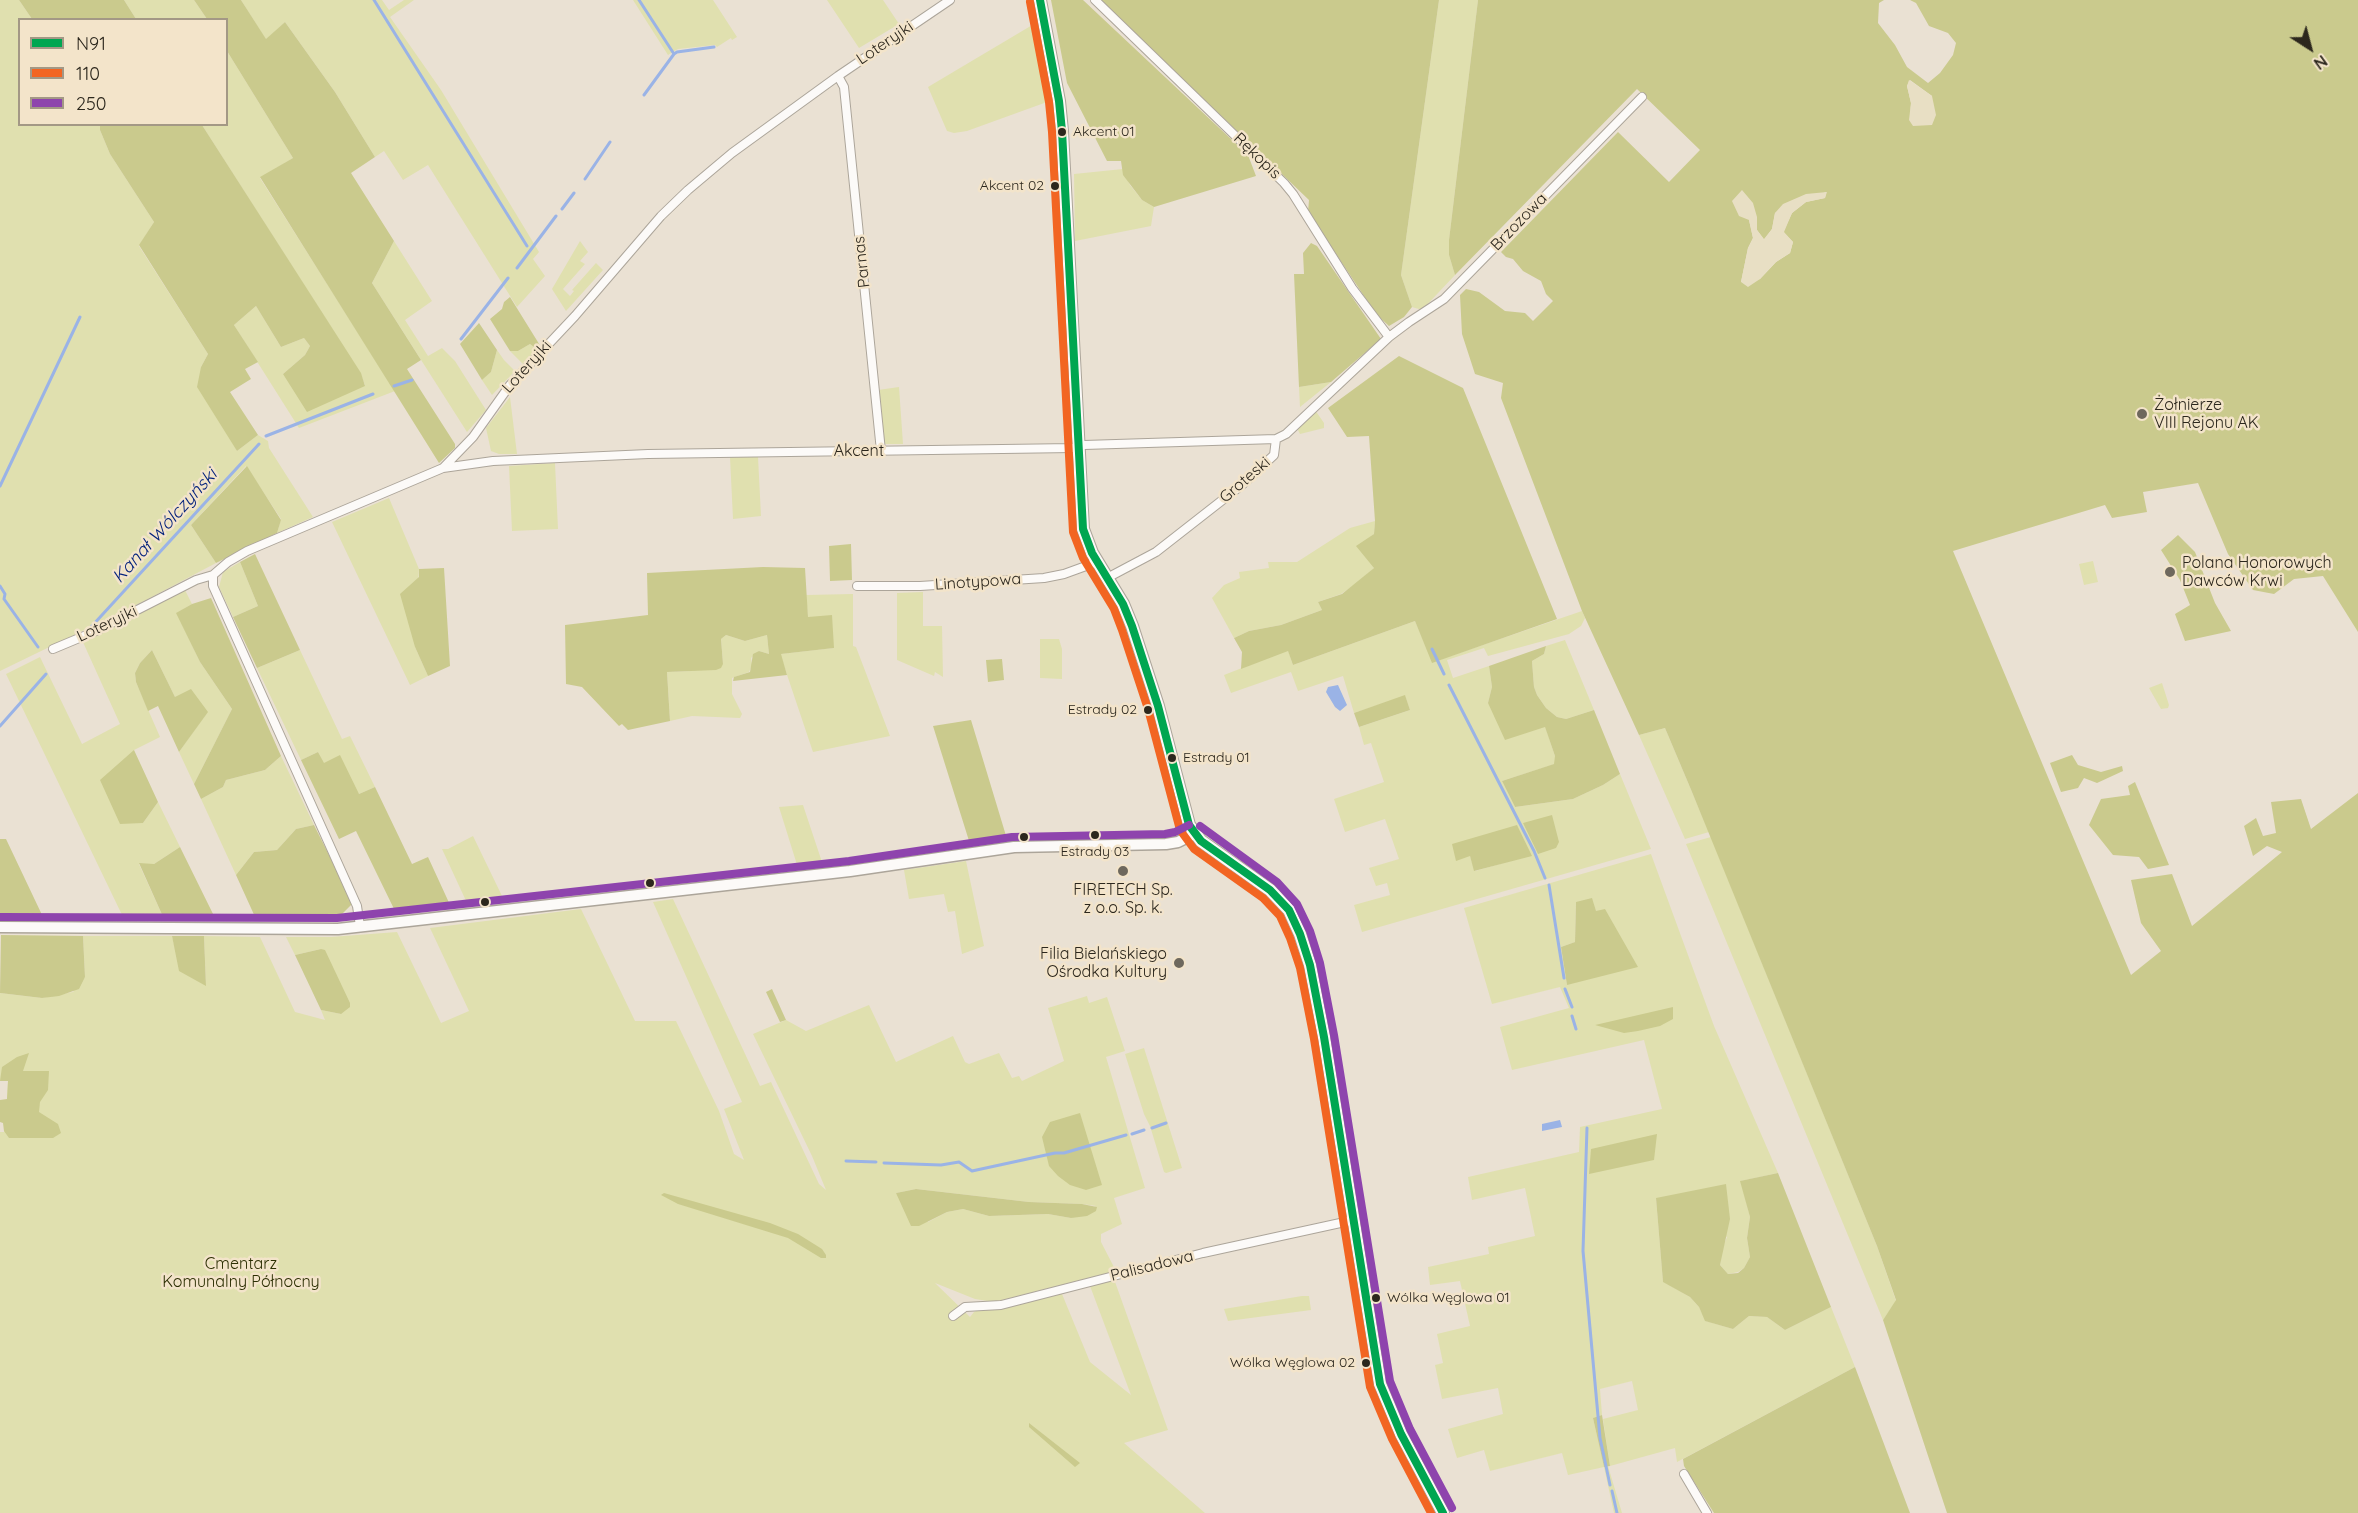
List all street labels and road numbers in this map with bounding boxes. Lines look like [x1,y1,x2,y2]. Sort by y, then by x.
street label: Loteryjki [853,17,917,69]
street label: Rękopis [1229,129,1285,183]
street label: Brzozowa [1487,189,1551,255]
street label: Parnas [850,235,874,289]
street label: Loteryjki [498,337,556,397]
street label: Akcent [834,441,884,461]
street label: Groteski [1216,453,1274,507]
street label: Linotypowa [934,569,1022,595]
street label: Loteryjki [74,602,140,646]
street label: Palisadowa [1109,1246,1195,1286]

